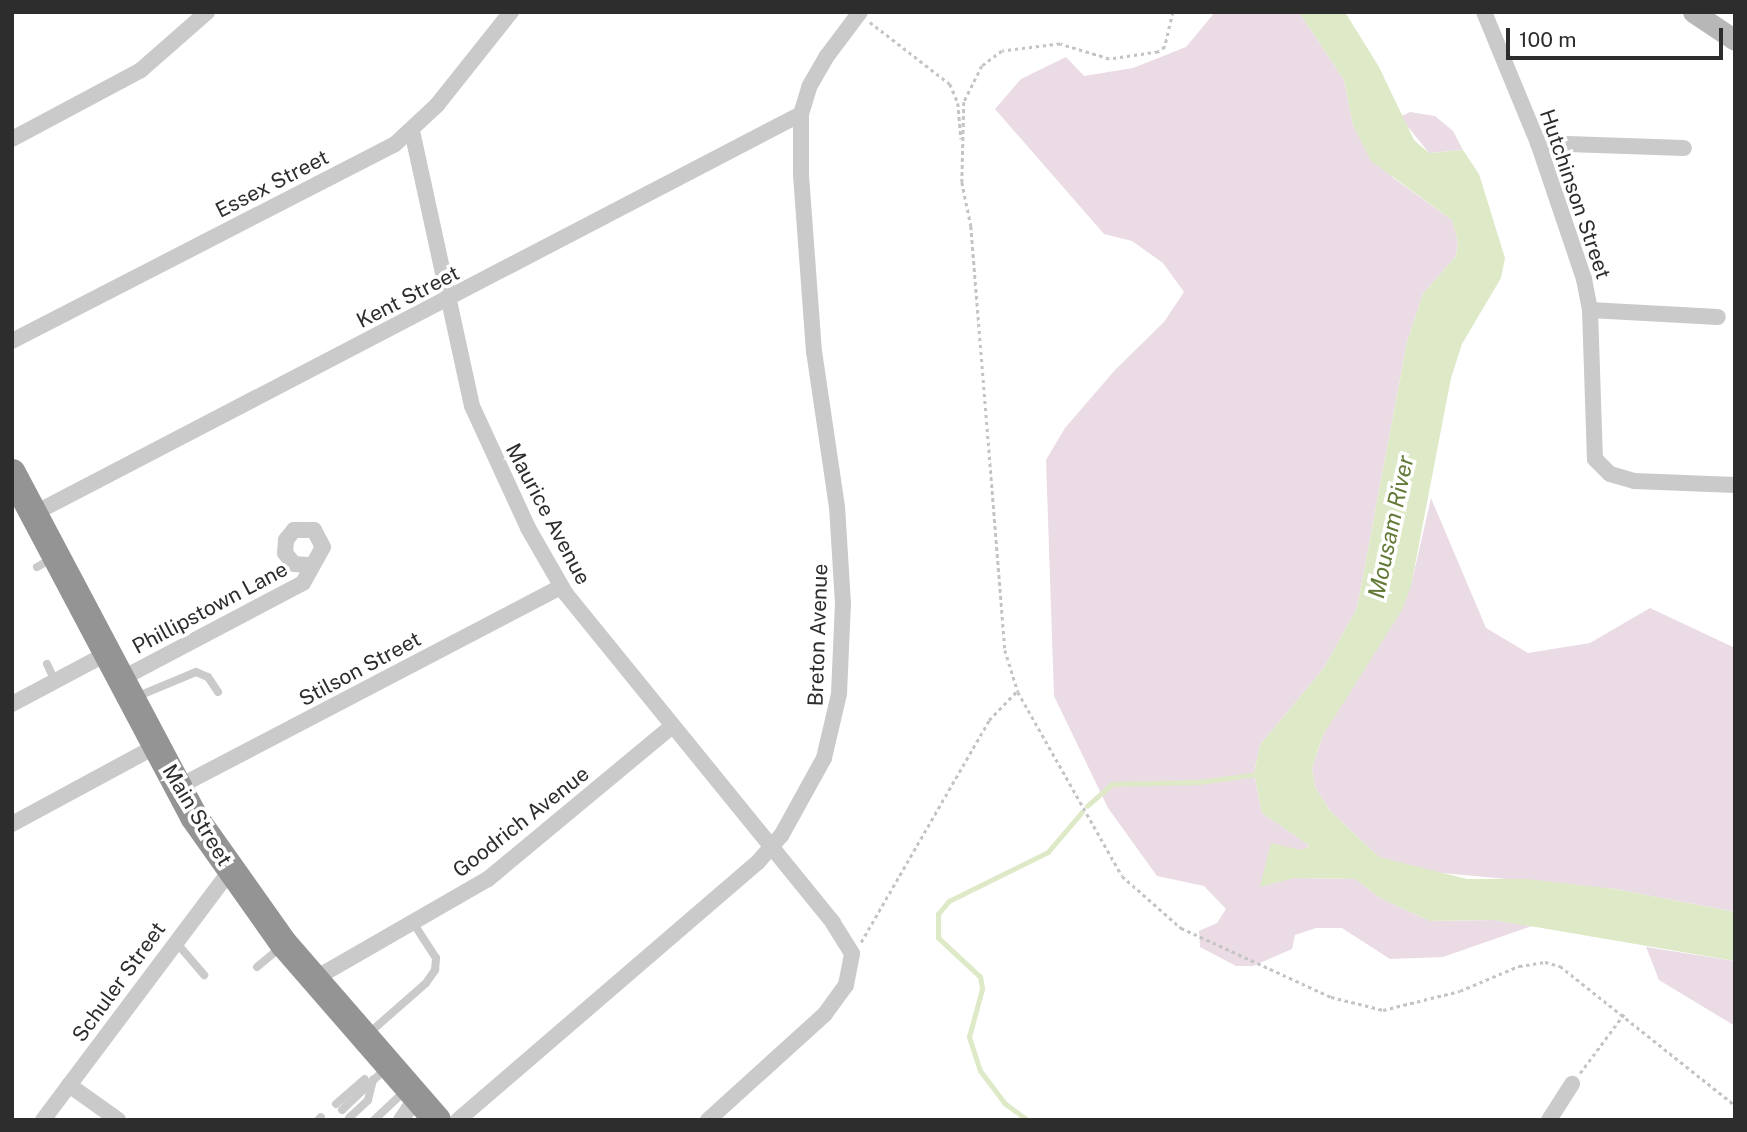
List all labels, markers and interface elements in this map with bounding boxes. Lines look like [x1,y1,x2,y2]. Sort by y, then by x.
scale bar [1509,14,1726,58]
text: 100 m [1519,27,1576,52]
street label: Hutchinson Street [1534,106,1616,282]
street label: Essex Street [211,145,333,223]
street label: Kent Street [352,260,464,334]
street label: Maurice Avenue [500,439,596,589]
water label: Mousam River [1362,453,1420,601]
street label: Phillipstown Lane [128,557,292,659]
street label: Breton Avenue [803,563,833,707]
street label: Stilson Street [295,626,425,712]
street label: Main Street [157,760,237,870]
street label: Goodrich Avenue [448,761,594,883]
street label: Schuler Street [67,917,171,1047]

